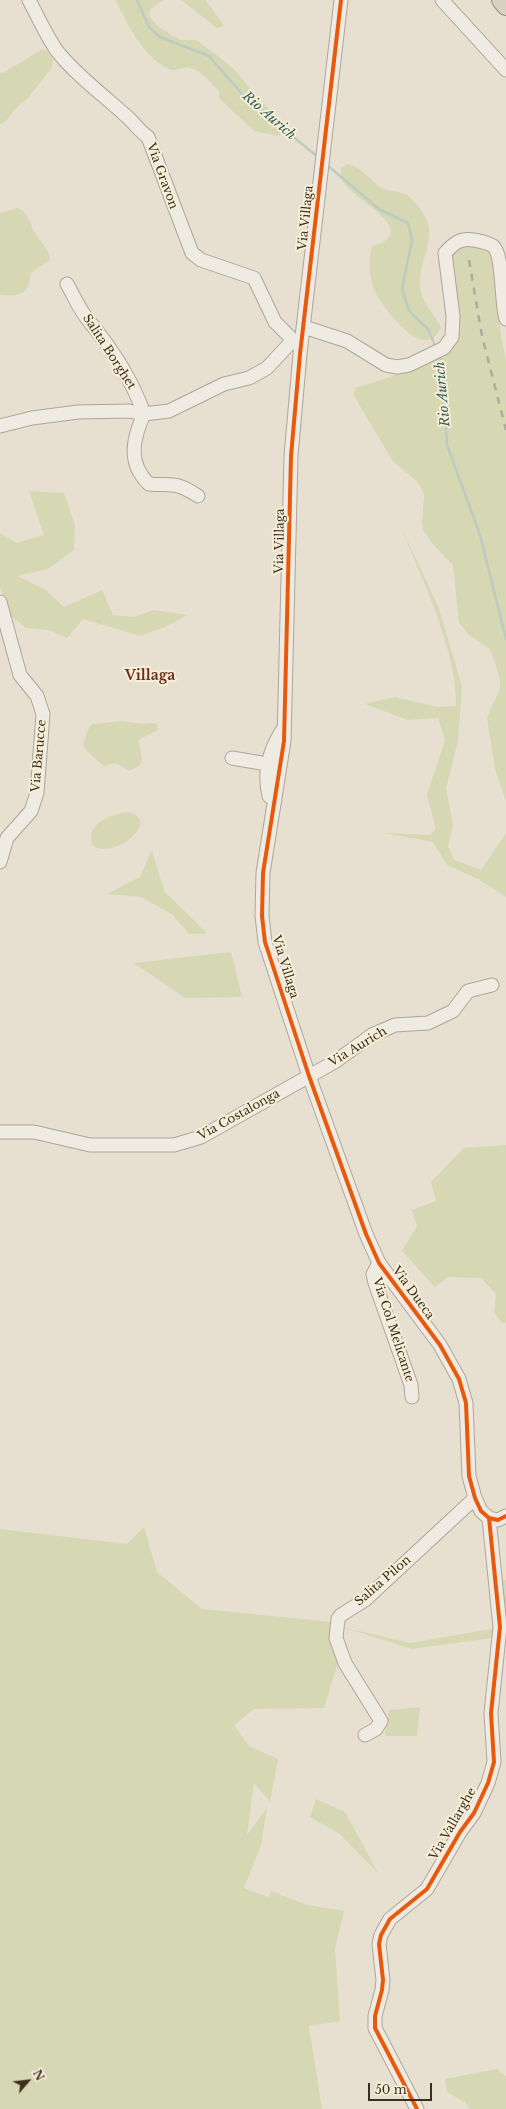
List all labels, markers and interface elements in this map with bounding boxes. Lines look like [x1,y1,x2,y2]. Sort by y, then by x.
water label: Rio Aurich [239,89,299,143]
street label: Via Gravon [143,141,181,211]
street label: Via Villaga [295,185,317,251]
street label: Salita Borghet [79,312,139,392]
water label: Rio Aurich [432,361,454,427]
street label: Via Villaga [272,508,288,574]
district label: Villaga [125,668,175,684]
street label: Via Barucce [29,719,49,793]
street label: Via Villaga [269,934,301,1000]
street label: Via Aurich [326,1024,390,1070]
street label: Via Costalonga [196,1087,282,1143]
street label: Via Dueca [389,1264,437,1322]
street label: Via Col Melicante [369,1276,417,1384]
street label: Salita Pilon [352,1553,414,1609]
street label: Via Vallarghe [427,1785,479,1863]
north arrow [8,2061,48,2101]
text: N [30,2068,47,2083]
scale bar [370,2075,434,2101]
text: 50 m [375,2082,407,2097]

